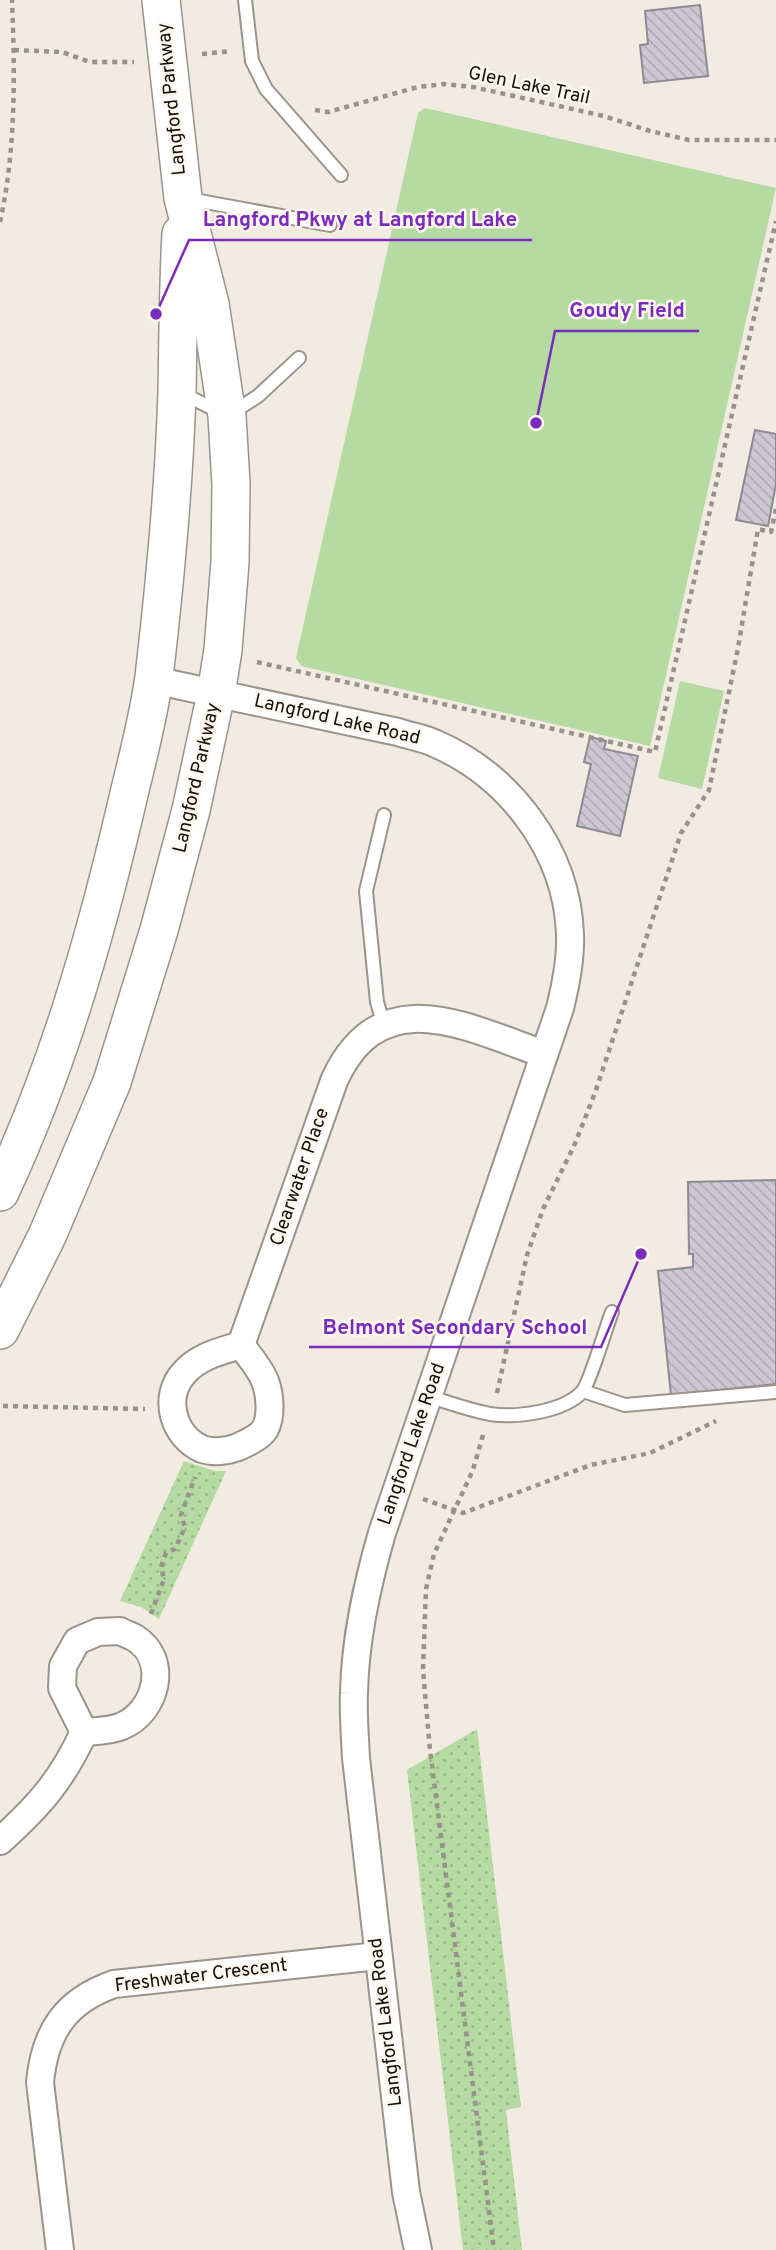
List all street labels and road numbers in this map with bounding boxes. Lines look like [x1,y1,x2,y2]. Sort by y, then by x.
street label: Langford Parkway [152,22,192,176]
street label: Glen Lake Trail [466,61,592,111]
street label: Langford Lake Road [252,689,422,751]
street label: Langford Parkway [168,701,226,855]
street label: Clearwater Place [265,1105,335,1249]
street label: Langford Lake Road [373,1360,451,1528]
street label: Langford Lake Road [364,1936,408,2108]
street label: Freshwater Crescent [113,1954,289,1998]

